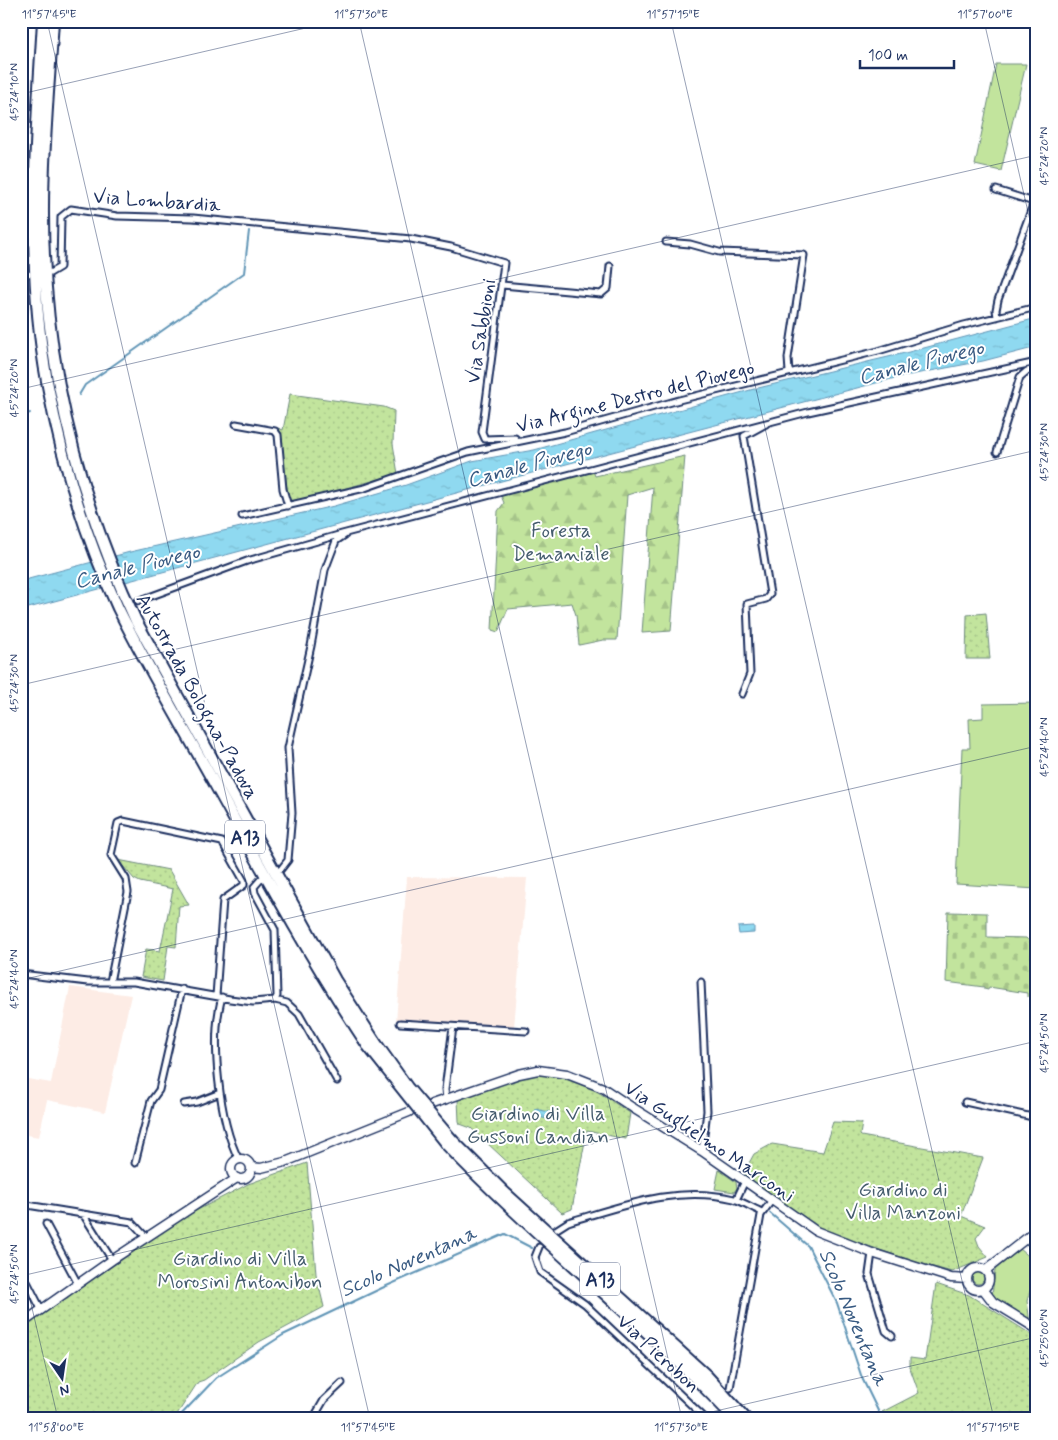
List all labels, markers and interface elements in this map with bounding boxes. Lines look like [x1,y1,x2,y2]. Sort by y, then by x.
text: 11°57'45"E [21,7,77,23]
text: 11°57'30"E [334,7,388,23]
text: 11°57'15"E [646,7,700,23]
text: 11°57'00"E [957,7,1013,23]
scale bar [860,38,954,70]
text: 100 m [868,46,908,66]
text: 45°24'10"N [7,63,23,121]
text: 45°24'20"N [1037,127,1053,185]
street label: Via Lombardia [92,184,223,219]
street label: Via Sabbioni [460,277,503,386]
water label: Canale Piovego [856,334,988,392]
street label: Via Argine Destro del Piovego [513,355,758,442]
text: 45°24'20"N [7,359,23,417]
text: 45°24'30"N [1037,423,1053,481]
water label: Canale Piovego [464,435,596,495]
park label: Foresta Demaniale [512,518,610,568]
water label: Canale Piovego [72,538,204,596]
street label: Autostrada Bologna-Padova [127,589,265,805]
text: 45°24'30"N [7,654,23,712]
text: 45°24'40"N [1037,717,1053,777]
road number: A13 [225,820,265,854]
text: 45°24'40"N [7,949,23,1009]
text: 45°24'50"N [1037,1013,1053,1073]
street label: Via Guglielmo Marconi [618,1075,800,1211]
park label: Giardino di Villa Gussoni Candian [467,1101,609,1151]
park label: Giardino di Villa Manzoni [845,1177,961,1227]
water label: Scolo Noventana [336,1219,482,1304]
text: 45°24'50"N [7,1244,23,1304]
water label: Scolo Noventana [812,1245,895,1391]
park label: Giardino di Villa Morosini Antonibon [158,1246,322,1296]
road number: A13 [580,1262,620,1296]
street label: Via Pierobon [610,1309,705,1400]
text: 45°25'00"N [1037,1309,1053,1367]
north arrow [38,1352,88,1402]
text: N [58,1380,71,1400]
text: 11°58'00"E [28,1420,84,1436]
text: 11°57'45"E [340,1420,396,1436]
text: 11°57'30"E [654,1420,708,1436]
text: 11°57'15"E [966,1420,1020,1436]

